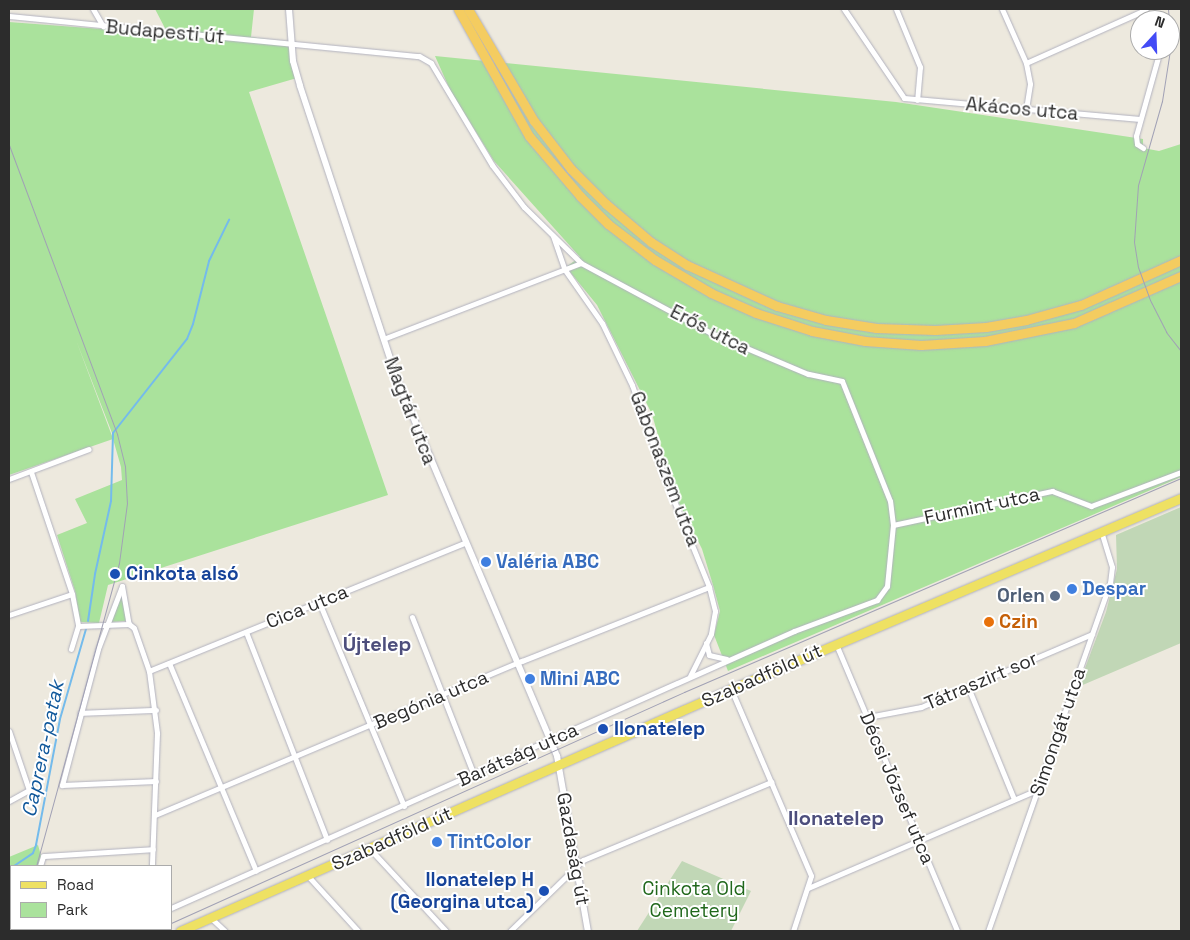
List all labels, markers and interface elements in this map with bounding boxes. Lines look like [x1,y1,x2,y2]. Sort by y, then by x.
north arrow [1130,10,1180,60]
text: N [1152,12,1167,32]
street label: Budapesti út [105,15,225,49]
street label: Akácos utca [965,93,1079,125]
street label: Erős utca [666,300,754,360]
street label: Magtár utca [379,354,441,468]
street label: Gabonaszem utca [625,388,705,550]
street label: Furmint utca [922,483,1042,529]
place label: Valéria ABC [496,551,599,573]
marker: Valéria ABC [480,556,492,568]
place label: Cinkota alsó [126,563,239,585]
marker: Cinkota alsó [108,567,122,581]
place label: Despar [1082,578,1146,600]
street label: Cica utca [263,580,351,634]
marker: Despar [1066,583,1078,595]
place label: Orlen [997,585,1045,607]
marker: Orlen [1049,590,1061,602]
place label: Czin [999,611,1038,633]
marker: Czin [983,616,995,628]
district label: Újtelep [343,632,411,656]
street label: Szabadföld út [698,639,826,713]
street label: Tátraszirt sor [921,647,1041,715]
street label: Simongát utca [1025,665,1091,799]
street label: Begónia utca [370,666,492,734]
place label: Mini ABC [540,668,620,690]
marker: Mini ABC [524,673,536,685]
water label: Caprera-patak [17,679,69,819]
street label: Décsi József utca [855,708,939,868]
street label: Barátság utca [454,718,582,792]
place label: Ilonatelep [614,718,705,740]
marker: Ilonatelep [596,722,610,736]
street label: Gazdaság út [552,791,594,907]
street label: Szabadföld út [328,802,456,876]
district label: Ilonatelep [788,806,884,830]
place label: TintColor [447,831,531,853]
marker: TintColor [431,836,443,848]
legend [10,865,172,930]
place label: Ilonatelep H (Georgina utca) [390,869,534,913]
text: Road [57,875,94,894]
park label: Cinkota Old Cemetery [642,878,746,922]
marker: Ilonatelep H (Georgina utca) [538,885,550,897]
text: Park [57,900,88,919]

